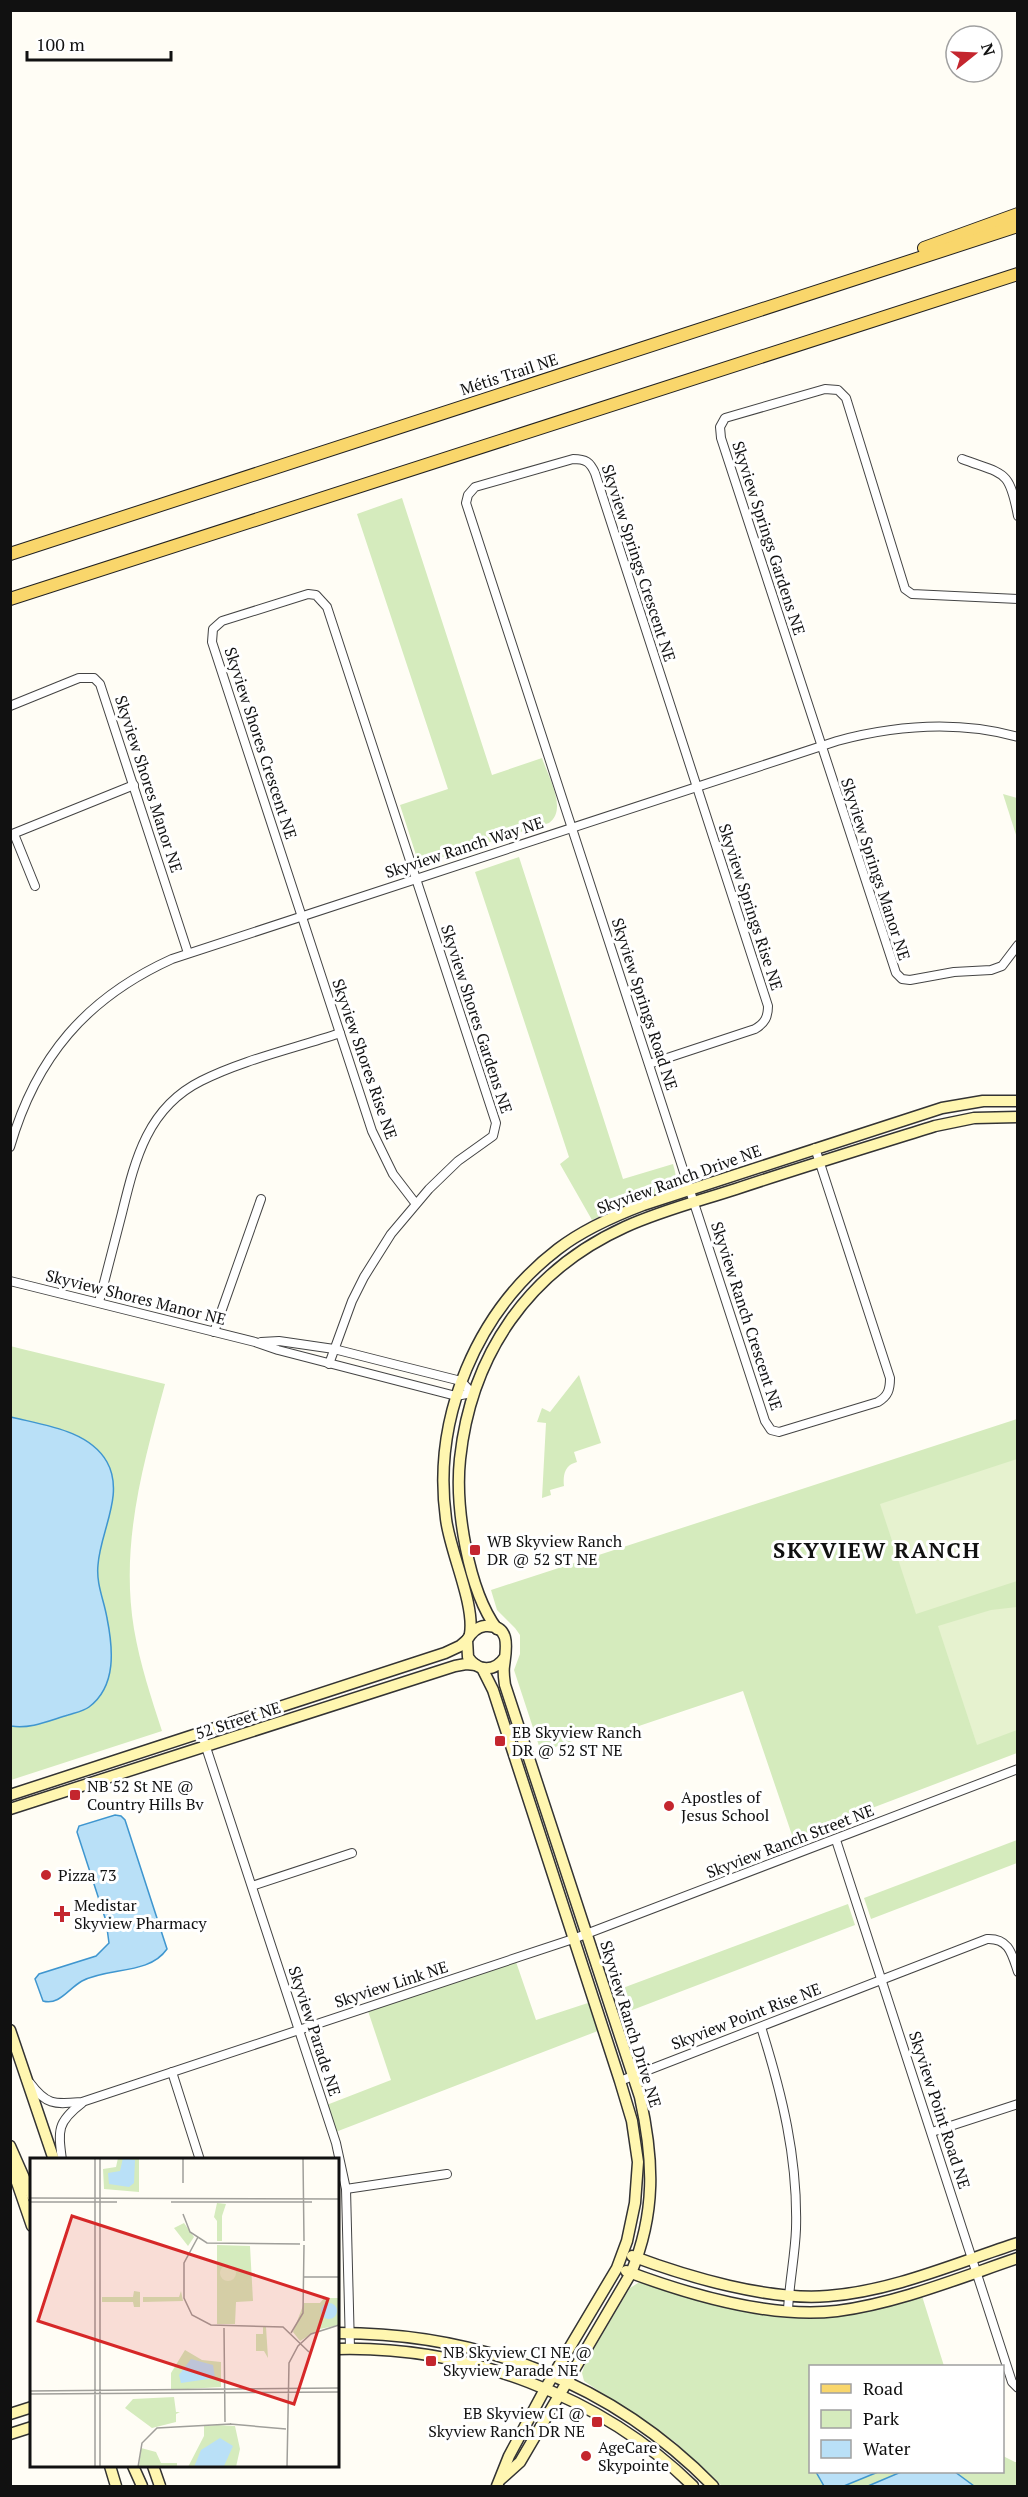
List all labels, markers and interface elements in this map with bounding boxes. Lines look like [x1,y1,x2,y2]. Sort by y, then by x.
scale bar [27,24,171,62]
north arrow [944,24,1004,84]
text: 100 m [36,32,85,56]
text: N [976,40,1001,59]
street label: Métis Trail NE [457,348,561,400]
street label: Skyview Springs Gardens NE [727,438,811,638]
street label: Skyview Springs Crescent NE [597,462,681,664]
street label: Skyview Shores Crescent NE [220,644,302,842]
street label: Skyview Shores Manor NE [110,693,188,875]
street label: Skyview Springs Manor NE [836,775,916,963]
street label: Skyview Ranch Way NE [382,811,546,883]
street label: Skyview Springs Rise NE [714,821,788,993]
street label: Skyview Springs Road NE [607,915,683,1093]
street label: Skyview Shores Gardens NE [436,922,518,1116]
street label: Skyview Shores Rise NE [327,976,403,1142]
street label: Skyview Ranch Drive NE [594,1139,764,1219]
street label: Skyview Ranch Crescent NE [706,1219,788,1413]
street label: Skyview Shores Manor NE [44,1264,228,1330]
place label: WB Skyview Ranch DR @ 52 ST NE [487,1530,623,1570]
district label: SKYVIEW RANCH [773,1535,981,1564]
marker: WB Skyview Ranch DR @ 52 ST NE [468,1543,482,1557]
street label: 52 Street NE [192,1696,284,1744]
place label: EB Skyview Ranch DR @ 52 ST NE [512,1721,642,1761]
marker: EB Skyview Ranch DR @ 52 ST NE [493,1734,507,1748]
place label: NB 52 St NE @ Country Hills Bv [87,1775,205,1815]
place label: Apostles of Jesus School [681,1786,770,1826]
marker: NB 52 St NE @ Country Hills Bv [68,1788,82,1802]
marker: Apostles of Jesus School [662,1799,676,1813]
street label: Skyview Ranch Street NE [703,1799,877,1883]
place label: Pizza 73 [58,1864,117,1886]
marker: Pizza 73 [39,1868,53,1882]
place label: Medistar Skyview Pharmacy [74,1894,207,1934]
marker: Medistar Skyview Pharmacy [55,1907,69,1921]
street label: Skyview Ranch Drive NE [595,1938,667,2110]
street label: Skyview Link NE [331,1955,451,2013]
street label: Skyview Parade NE [284,1963,346,2099]
street label: Skyview Point Rise NE [668,1977,824,2055]
street label: Skyview Point Road NE [904,2028,976,2192]
inset map [30,2158,339,2467]
place label: NB Skyview CI NE @ Skyview Parade NE [443,2341,592,2381]
marker: NB Skyview CI NE @ Skyview Parade NE [424,2354,438,2368]
legend [809,2365,1004,2473]
text: Road [863,2376,903,2400]
place label: EB Skyview CI @ Skyview Ranch DR NE [428,2402,585,2442]
text: Park [863,2406,900,2430]
marker: EB Skyview CI @ Skyview Ranch DR NE [590,2415,604,2429]
place label: AgeCare Skypointe [598,2436,669,2476]
text: Water [863,2436,910,2460]
marker: AgeCare Skypointe [579,2449,593,2463]

